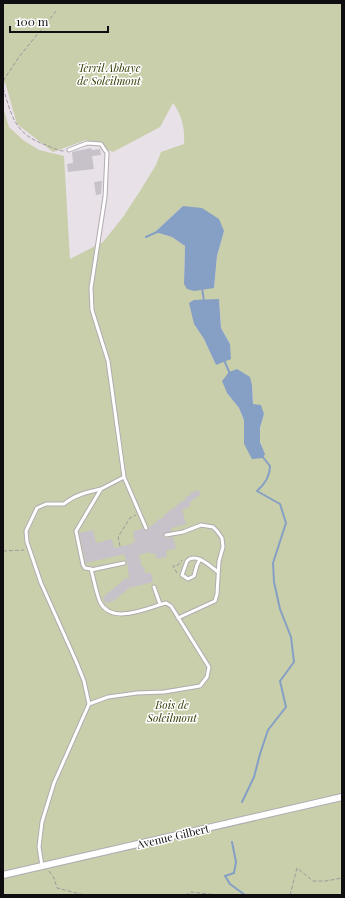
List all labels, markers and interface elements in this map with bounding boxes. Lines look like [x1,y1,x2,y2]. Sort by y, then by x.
scale bar [10,8,108,34]
text: 100 m [16,13,49,29]
park label: Terril Abbaye de Soleilmont [77,60,142,88]
park label: Bois de Soleilmont [146,697,198,725]
street label: Avenue Gilbert [134,820,211,852]

